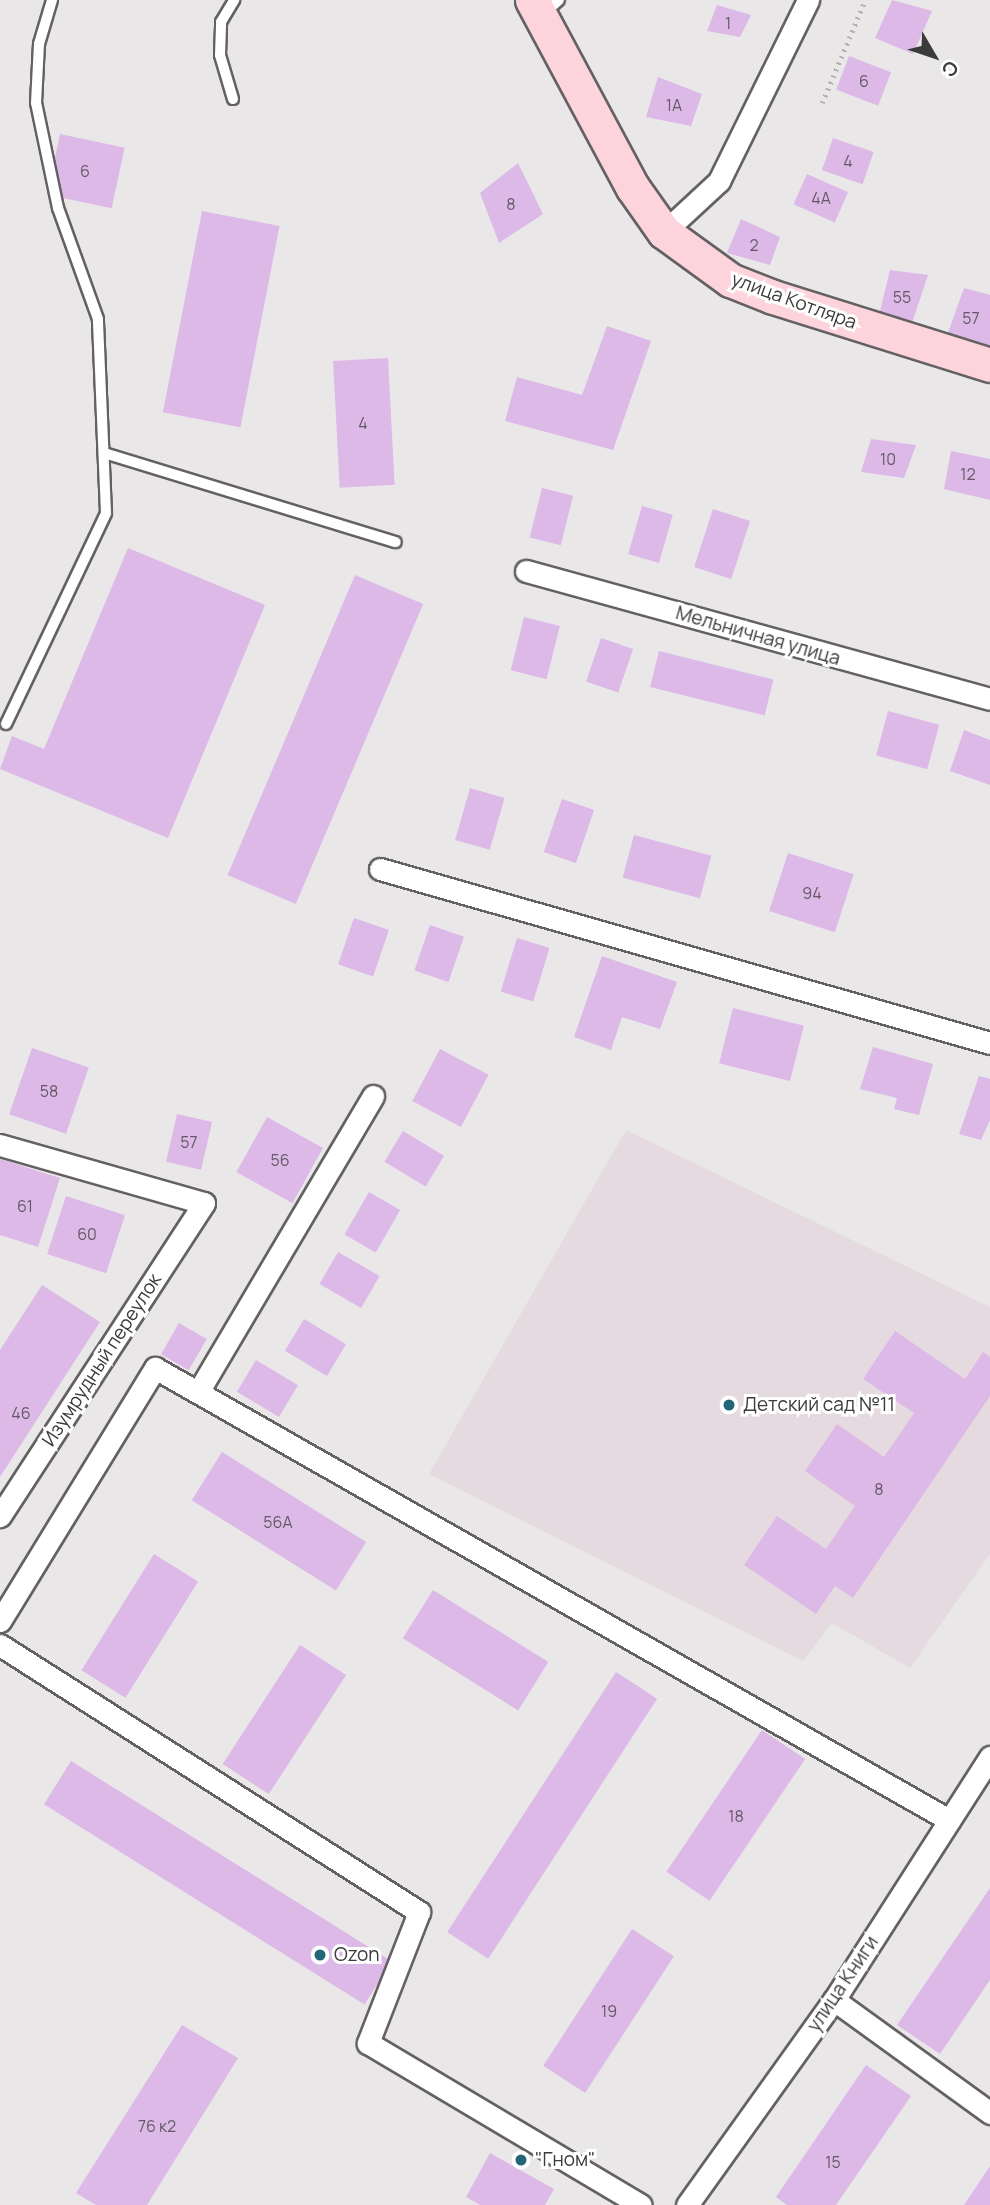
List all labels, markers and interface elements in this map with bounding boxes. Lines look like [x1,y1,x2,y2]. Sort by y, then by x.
house number: 1 [725,13,731,33]
north arrow [899,21,969,91]
text: С [936,56,965,83]
house number: 6 [859,71,869,91]
house number: 1А [666,95,682,115]
house number: 4 [843,151,853,171]
house number: 6 [80,161,90,181]
house number: 4А [811,188,831,208]
house number: 8 [506,194,516,214]
house number: 2 [749,235,759,255]
street label: улица Котляра [728,268,860,334]
house number: 55 [893,287,911,307]
house number: 57 [962,308,980,328]
house number: 4 [358,413,368,433]
house number: 10 [880,449,896,469]
house number: 12 [960,464,976,484]
street label: Мельничная улица [673,602,843,670]
house number: 94 [802,883,822,903]
house number: 58 [40,1081,58,1101]
house number: 57 [180,1132,198,1152]
house number: 56 [270,1150,290,1170]
house number: 61 [17,1196,33,1216]
house number: 60 [77,1224,97,1244]
street label: Изумрудный переулок [38,1269,166,1451]
place label: Детский сад №11 [743,1394,895,1416]
marker: Детский сад №11 [721,1397,737,1413]
house number: 46 [11,1403,31,1423]
house number: 8 [874,1479,884,1499]
house number: 56А [263,1512,293,1532]
house number: 18 [728,1806,744,1826]
street label: улица Книги [803,1932,883,2036]
place label: Ozon [334,1944,380,1966]
marker: Ozon [312,1947,328,1963]
house number: 19 [601,2001,617,2021]
house number: 76 к2 [138,2116,176,2136]
place label: "Гном" [535,2149,596,2171]
marker: "Гном" [513,2152,529,2168]
house number: 15 [825,2152,841,2172]

